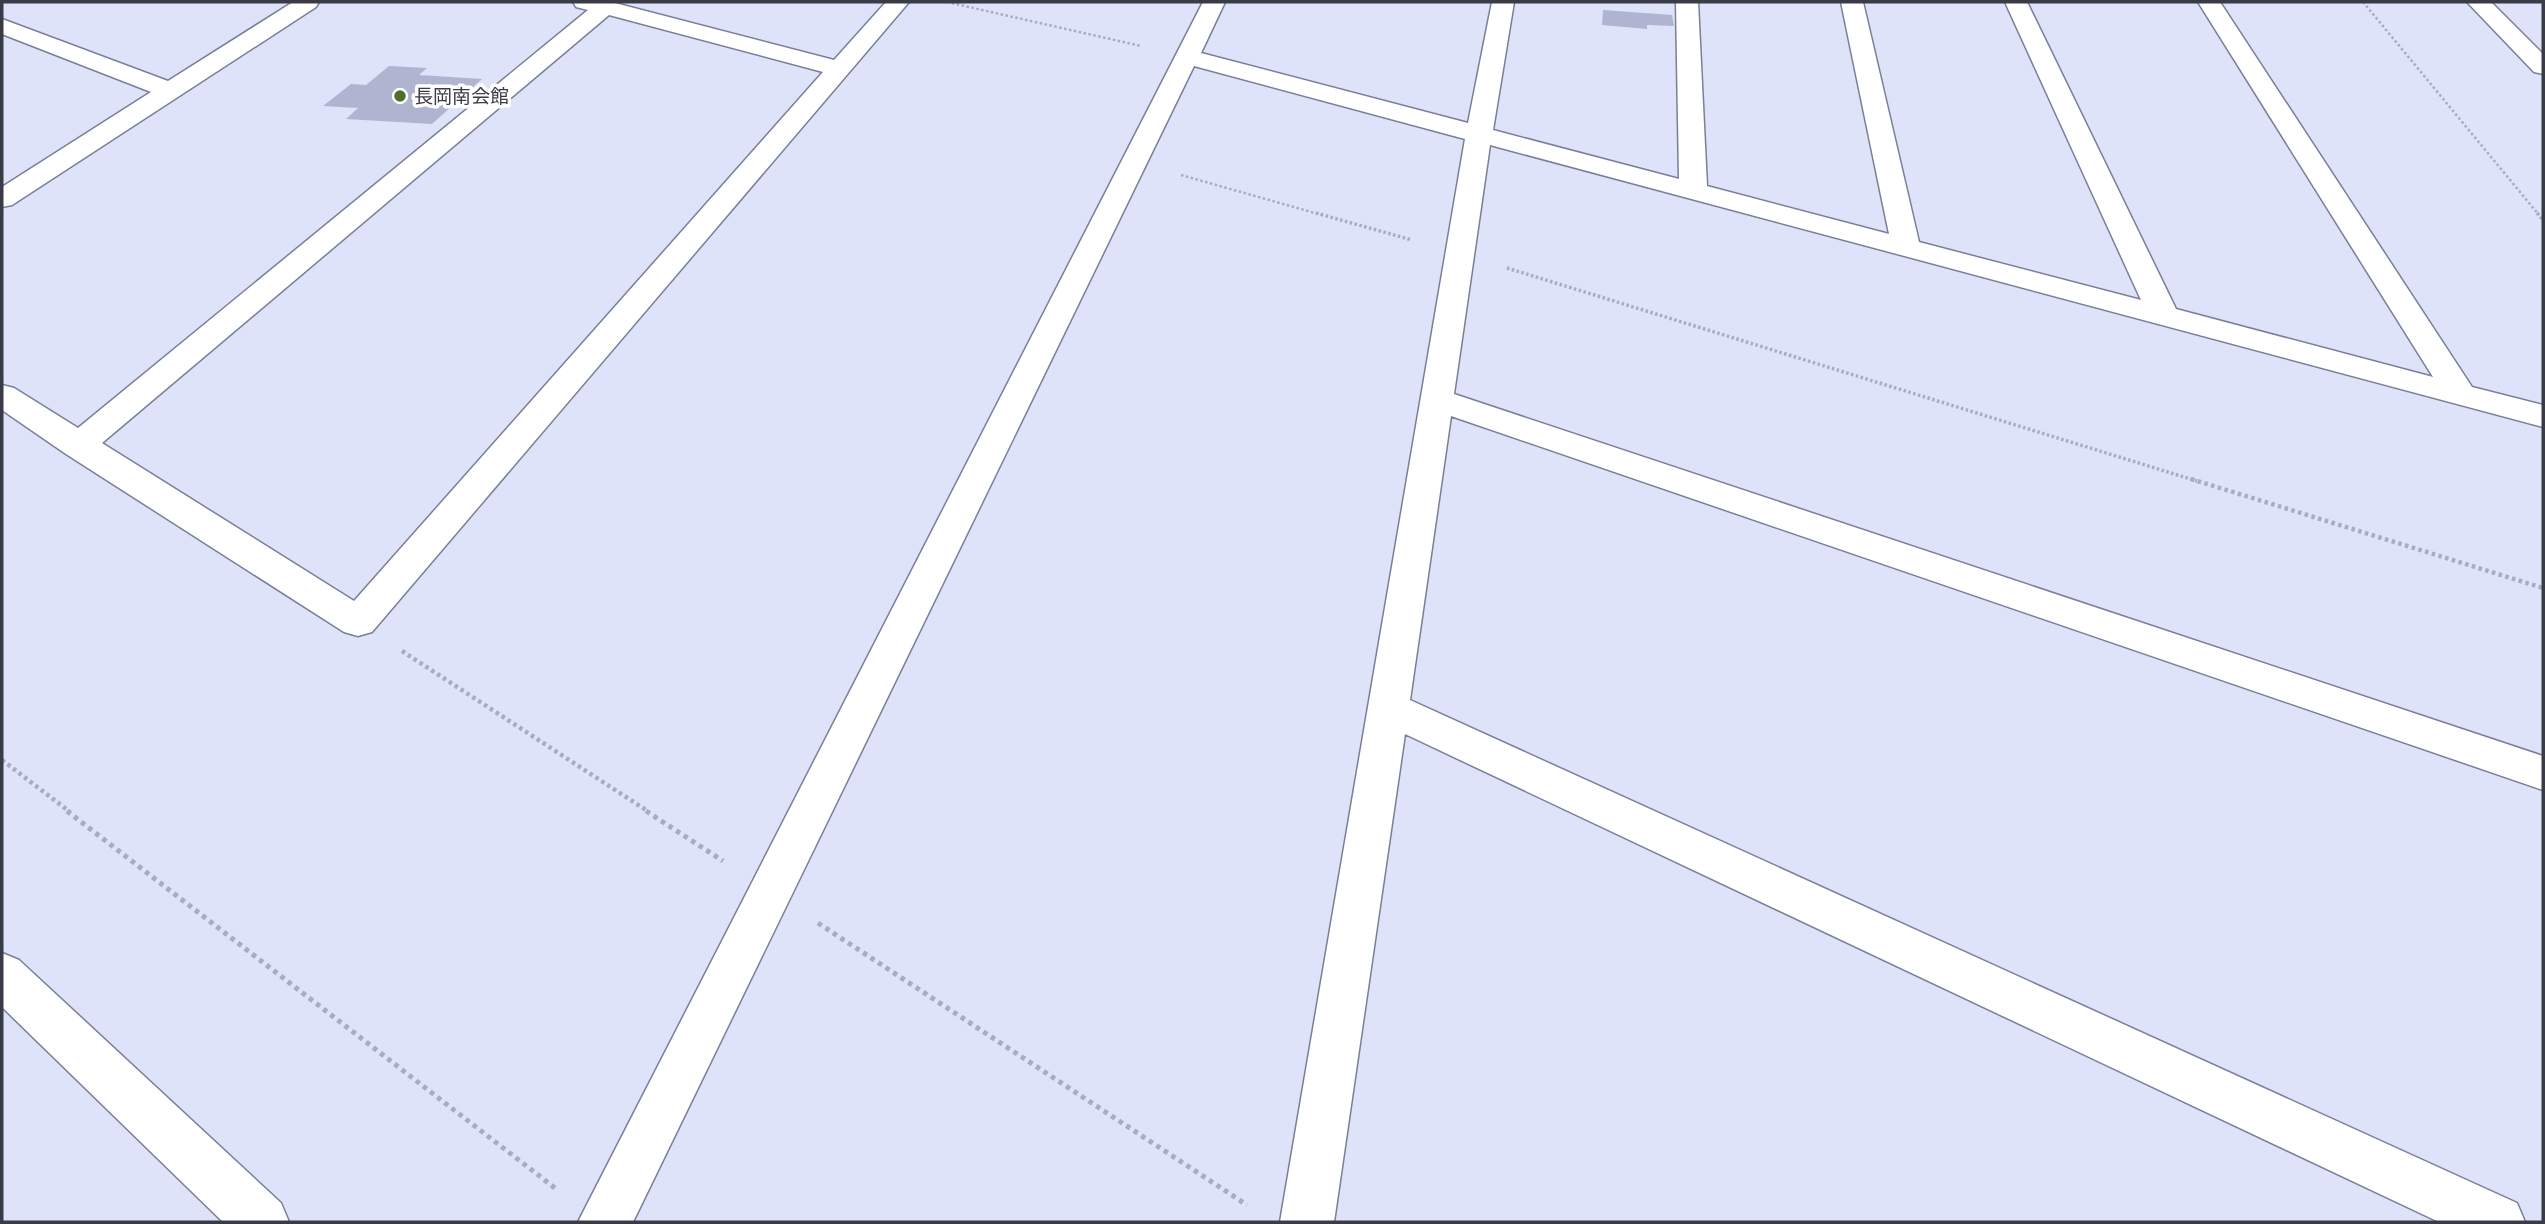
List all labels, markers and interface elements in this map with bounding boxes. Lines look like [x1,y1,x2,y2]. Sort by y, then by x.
place label: 長岡南会館 [414,85,509,107]
marker: 長岡南会館 [392,88,408,104]

